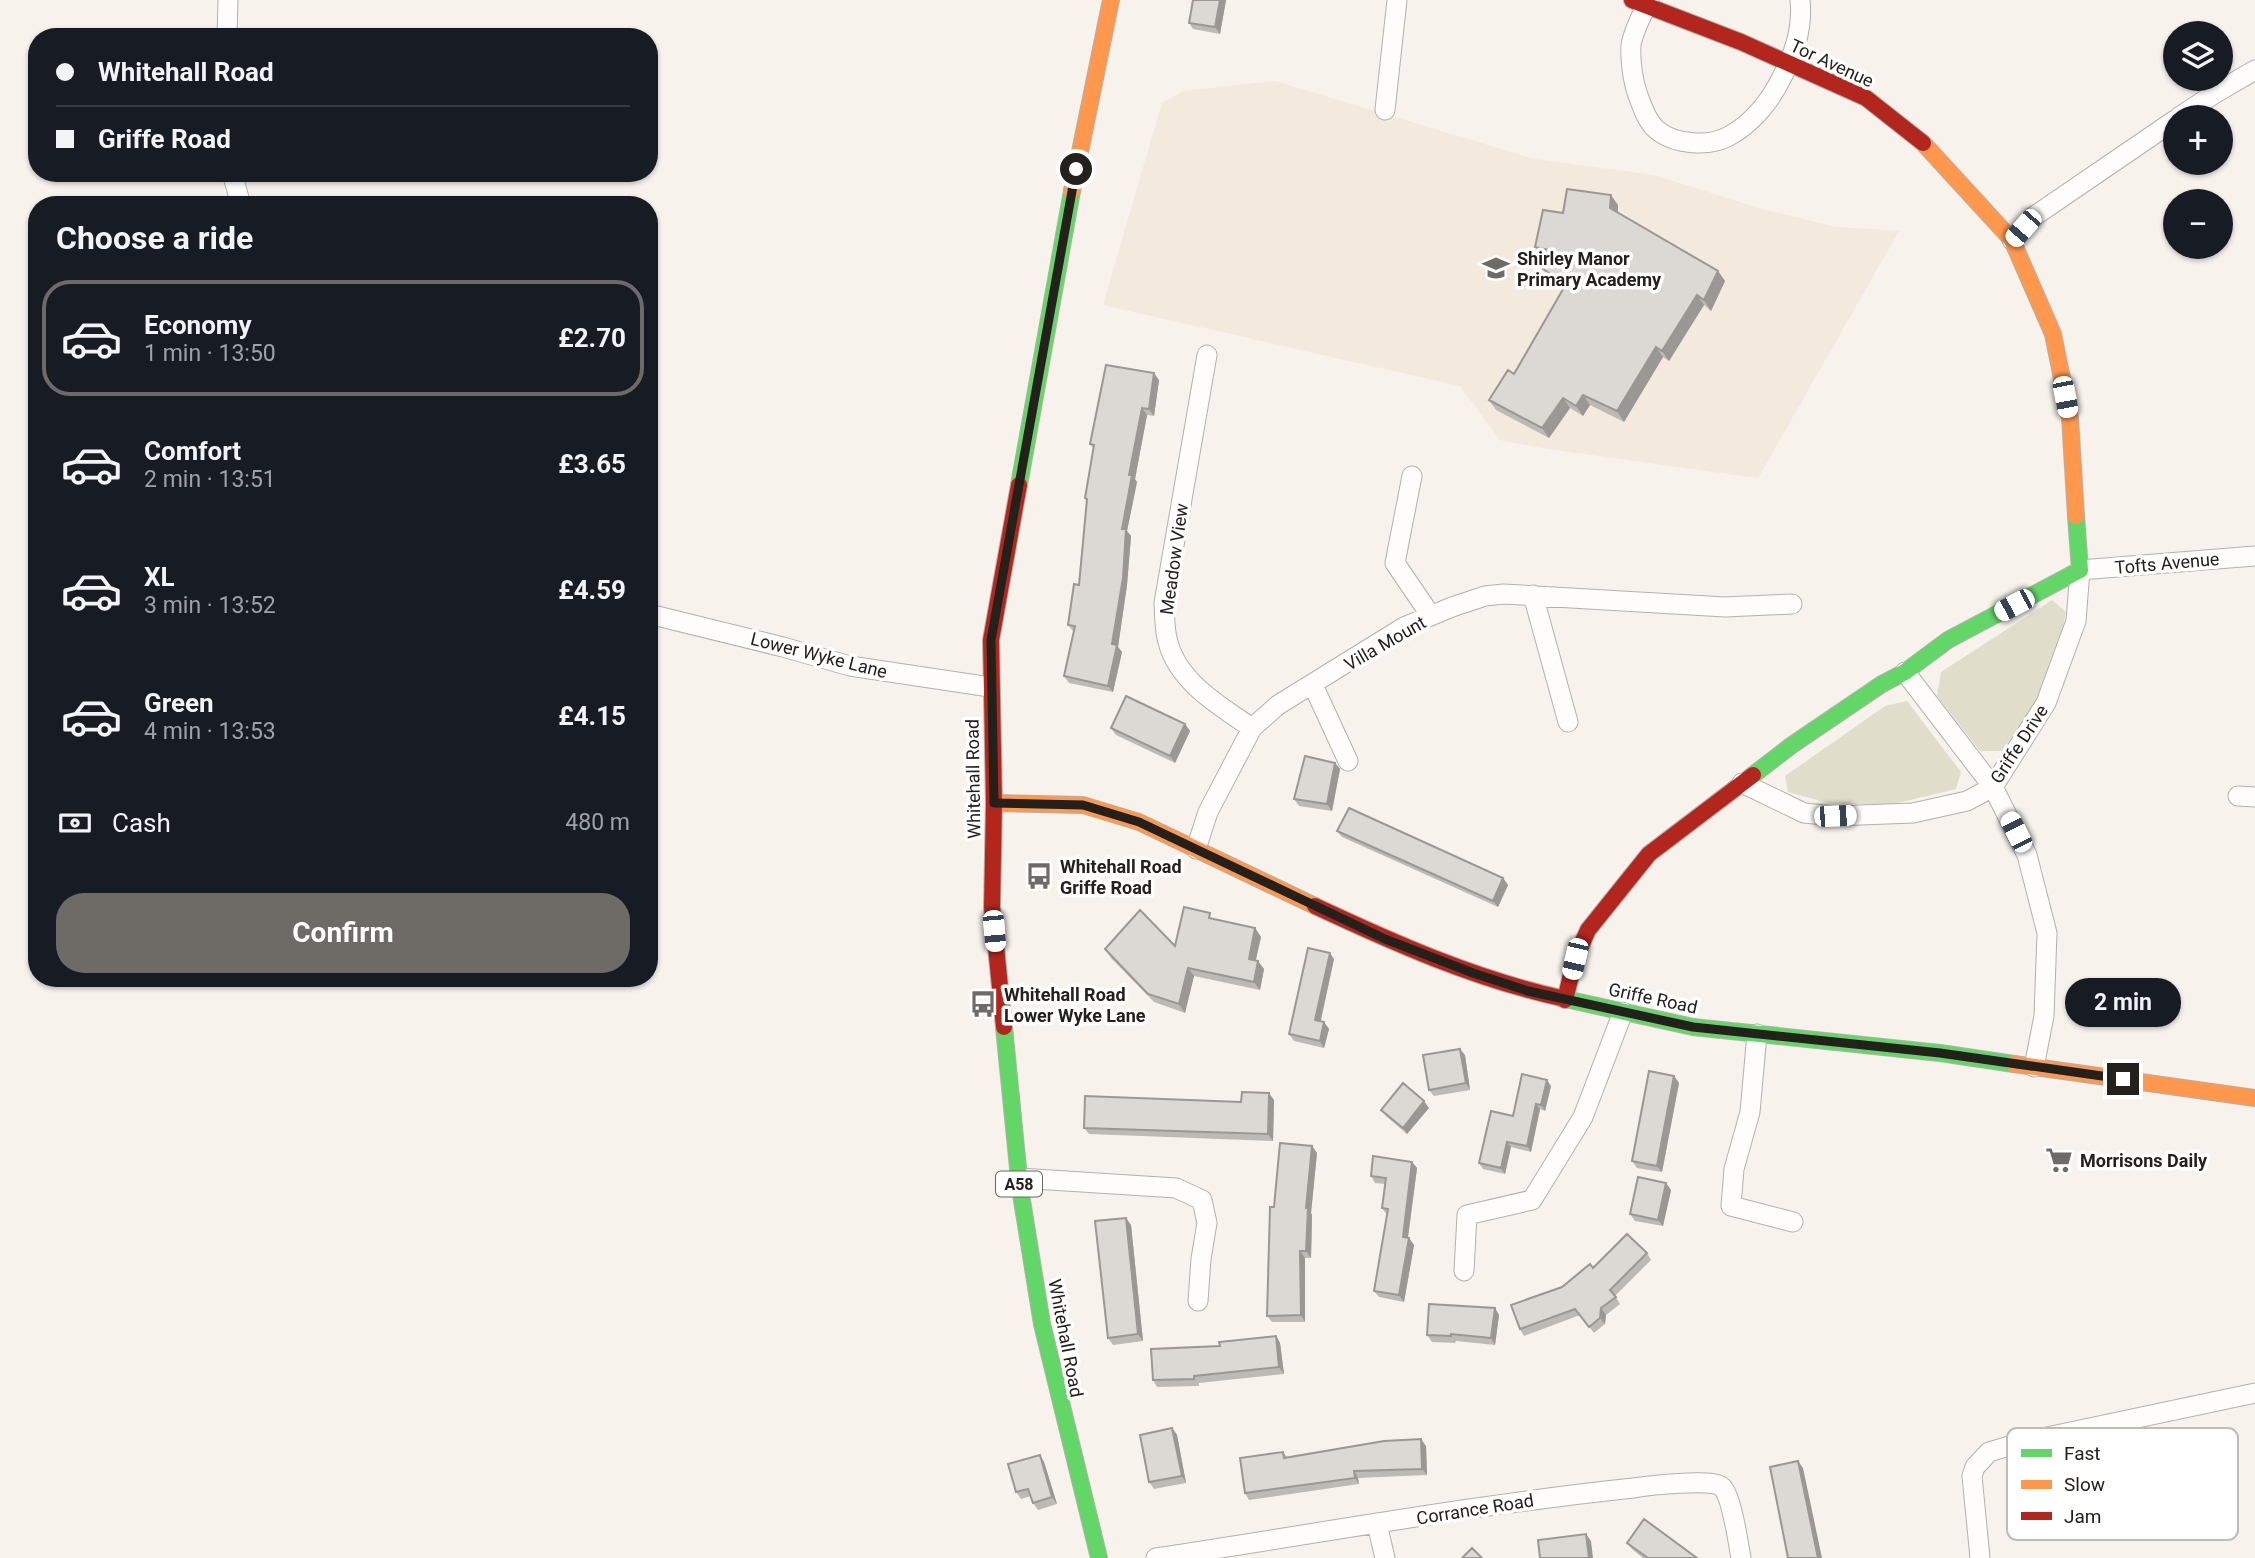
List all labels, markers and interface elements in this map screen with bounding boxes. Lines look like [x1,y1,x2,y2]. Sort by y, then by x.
map controls [2163,21,2233,259]
button: layers [2163,21,2233,91]
street label: Tor Avenue [1787,35,1877,91]
text: Whitehall Road [98,57,274,87]
button: + [2163,105,2233,175]
text: Griffe Road [98,124,231,154]
route start [1060,153,1092,185]
button: − [2163,189,2233,259]
car [2002,205,2045,251]
text: Choose a ride [56,219,253,257]
place label: Shirley Manor Primary Academy [1517,248,1662,290]
school or university icon: Shirley Manor Primary Academy [1481,253,1511,283]
icon: car [60,307,123,370]
text: Economy [144,310,251,340]
text: £2.70 [558,323,626,353]
text: 1 min · 13:50 [144,340,276,367]
car [2051,374,2080,420]
icon: car [60,433,123,496]
text: Comfort [144,436,241,466]
text: £3.65 [558,449,626,479]
text: 2 min · 13:51 [144,466,276,493]
street label: Meadow View [1156,501,1192,616]
street label: Tofts Avenue [2114,548,2220,578]
icon: car [60,559,123,622]
text: XL [144,562,175,592]
text: £4.59 [558,575,626,605]
car [1991,586,2038,624]
text: 3 min · 13:52 [144,592,276,619]
street label: Villa Mount [1341,611,1430,675]
street label: Lower Wyke Lane [749,628,889,682]
icon: car [60,685,123,748]
text: Green [144,688,214,718]
text: £4.15 [558,701,626,731]
street label: Griffe Drive [1986,701,2052,787]
text: 4 min · 13:53 [144,718,276,745]
street label: Whitehall Road [961,719,985,839]
icon: cash [56,804,94,842]
car [1814,805,1857,827]
text: Cash [112,808,171,838]
text: 480 m [565,809,630,836]
car [1998,809,2035,855]
place label: Whitehall Road Griffe Road [1060,856,1182,898]
bus stop icon: Whitehall Road Griffe Road [1024,861,1054,891]
button: Confirm [56,893,630,973]
car [982,909,1007,953]
car [1561,936,1590,982]
street label: Griffe Road [1607,978,1699,1018]
callout: 2 min [2065,978,2181,1026]
place label: Whitehall Road Lower Wyke Lane [1004,984,1146,1026]
bus stop icon: Whitehall Road Lower Wyke Lane [968,989,998,1019]
text: 2 min [2094,989,2152,1016]
route end [2107,1063,2139,1095]
supermarket icon: Morrisons Daily [2044,1145,2074,1175]
place label: Morrisons Daily [2080,1150,2208,1171]
road number: A58 [996,1172,1042,1196]
street label: Whitehall Road [1044,1277,1088,1399]
legend [2007,1428,2238,1540]
text: Fast [2064,1442,2101,1465]
text: Slow [2064,1473,2105,1496]
street label: Corrance Road [1415,1489,1535,1529]
text: Jam [2064,1505,2101,1528]

